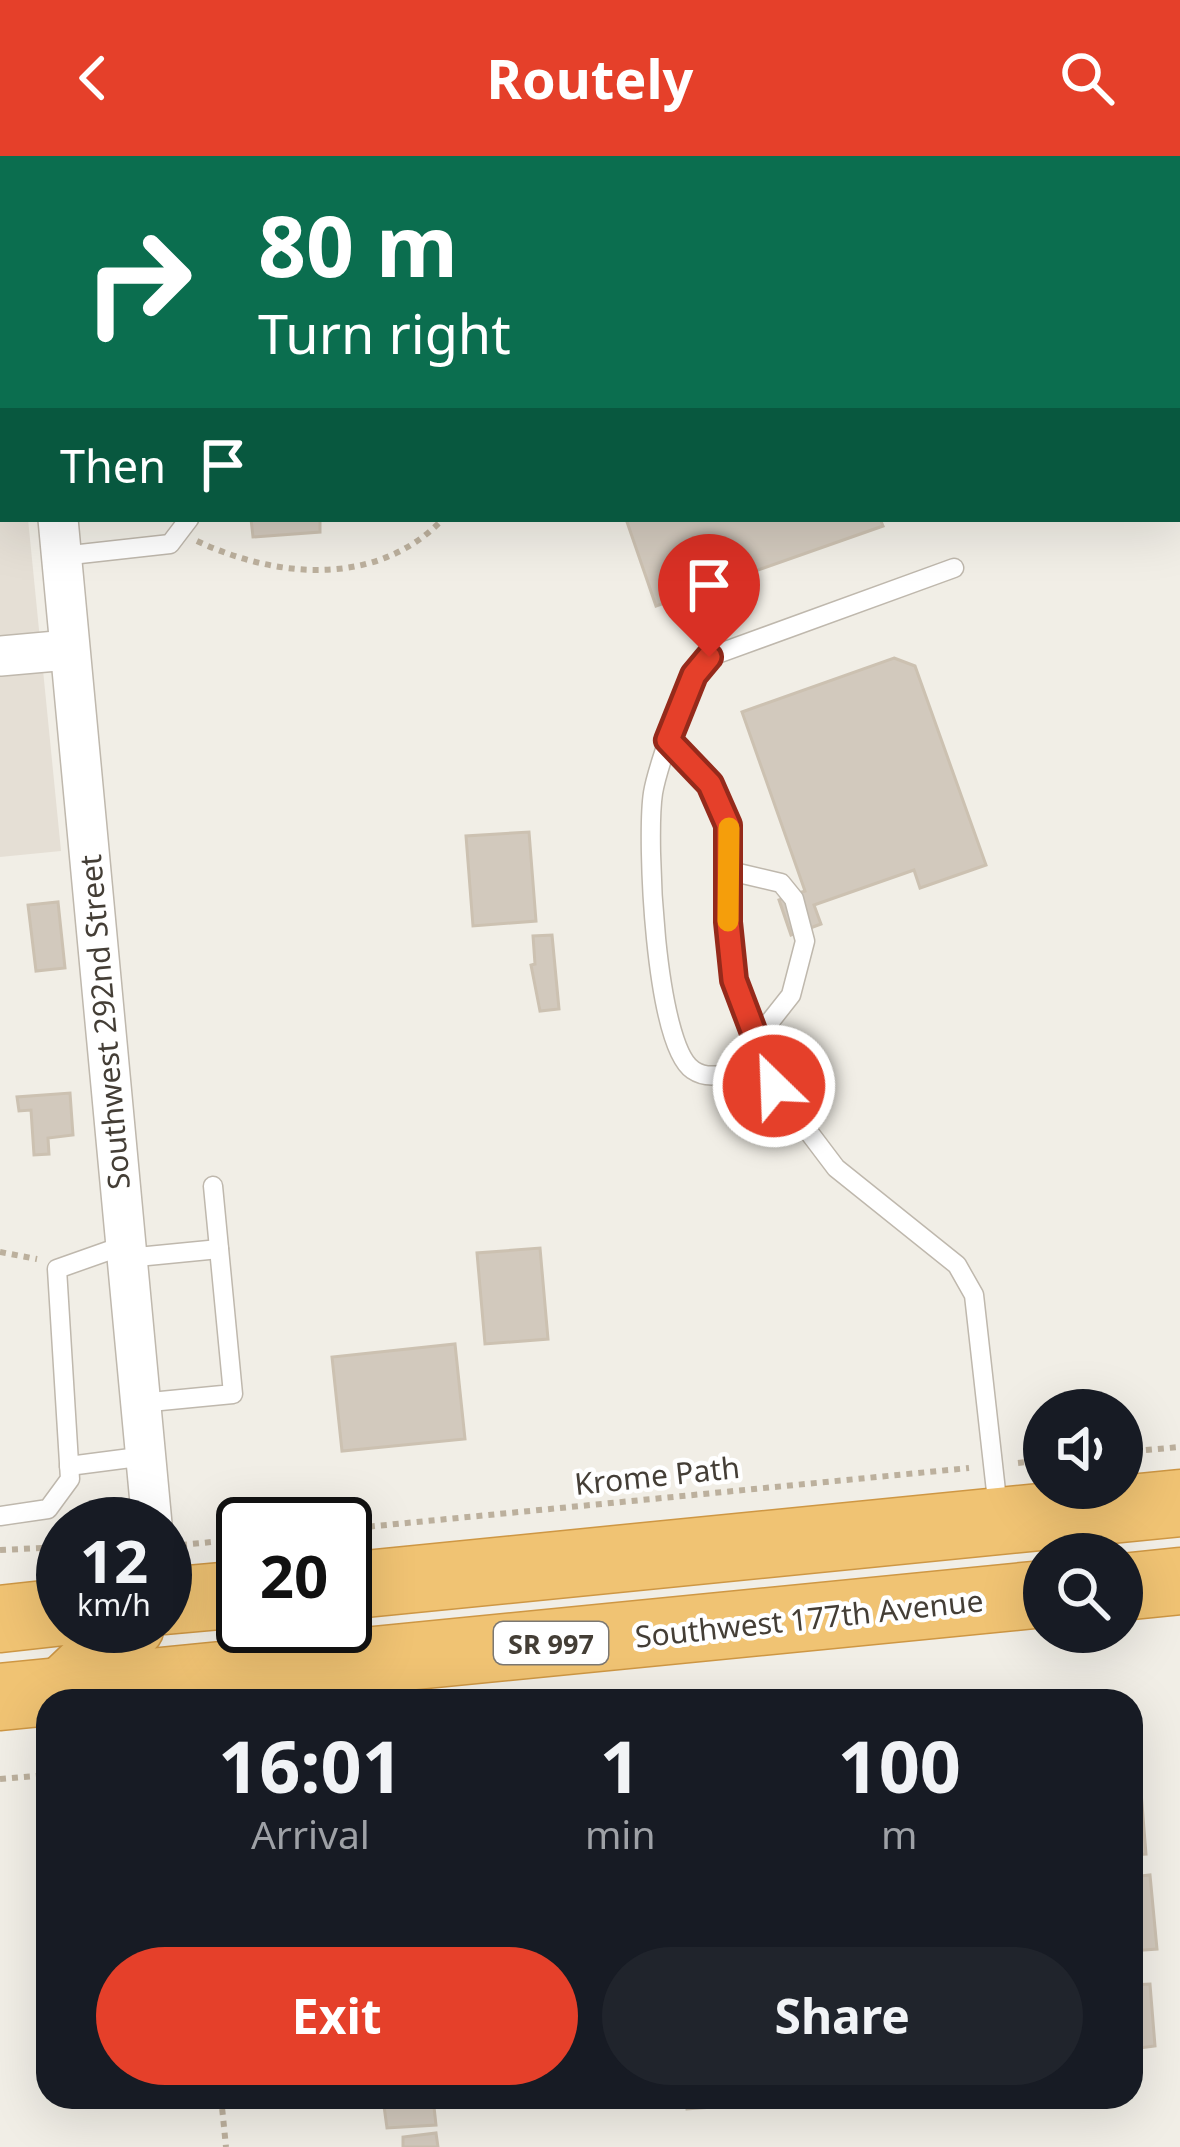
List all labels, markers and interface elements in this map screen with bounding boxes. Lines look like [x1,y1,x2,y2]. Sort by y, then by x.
text: Routely [487,41,693,115]
icon: back [60,45,126,111]
icon: search [1054,45,1120,111]
text: 80 m [258,187,458,302]
icon: right [60,204,216,360]
text: Turn right [258,296,511,370]
icon: arrive [190,432,256,498]
text: Then [60,435,166,496]
pin [658,534,760,657]
icon: arrive [676,552,742,618]
street label: Southwest 292nd Street [69,853,139,1191]
position arrow [711,1023,837,1149]
map controls [1023,1389,1143,1653]
button: sound [1023,1389,1143,1509]
street label: Krome Path [572,1446,742,1504]
speed limit sign: 20 [216,1497,372,1653]
text: 12 [80,1519,148,1601]
button: search [1023,1533,1143,1653]
street label: Southwest 177th Avenue [633,1579,985,1657]
text: km/h [77,1584,151,1625]
road number: SR 997 [494,1622,608,1664]
text: 16:01 [218,1716,403,1814]
text: 1 [600,1716,641,1814]
text: 100 [837,1716,961,1814]
text: Arrival [251,1807,370,1860]
text: min [585,1807,656,1860]
text: m [881,1807,917,1860]
button: Exit [96,1947,578,2085]
button: Share [602,1947,1083,2085]

